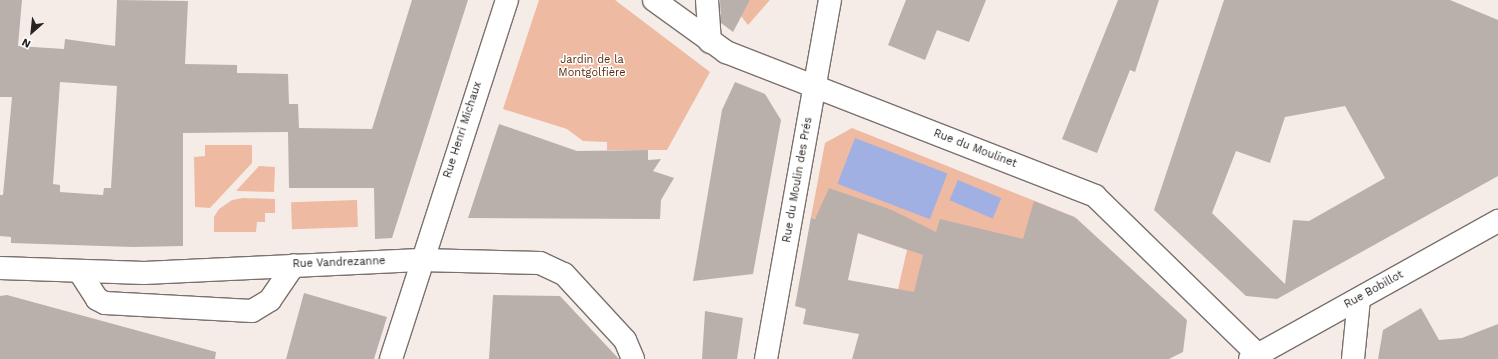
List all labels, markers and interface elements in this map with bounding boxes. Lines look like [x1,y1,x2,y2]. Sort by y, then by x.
north arrow [12,12,52,52]
text: N [20,35,33,51]
park label: Jardin de la Montgolfière [558,54,626,80]
street label: Rue Henri Michaux [441,80,485,180]
street label: Rue du Moulin des Prés [780,116,816,244]
street label: Rue du Moulinet [932,127,1018,171]
street label: Rue Vandrezanne [292,255,386,271]
street label: Rue Bobillot [1342,268,1406,312]

